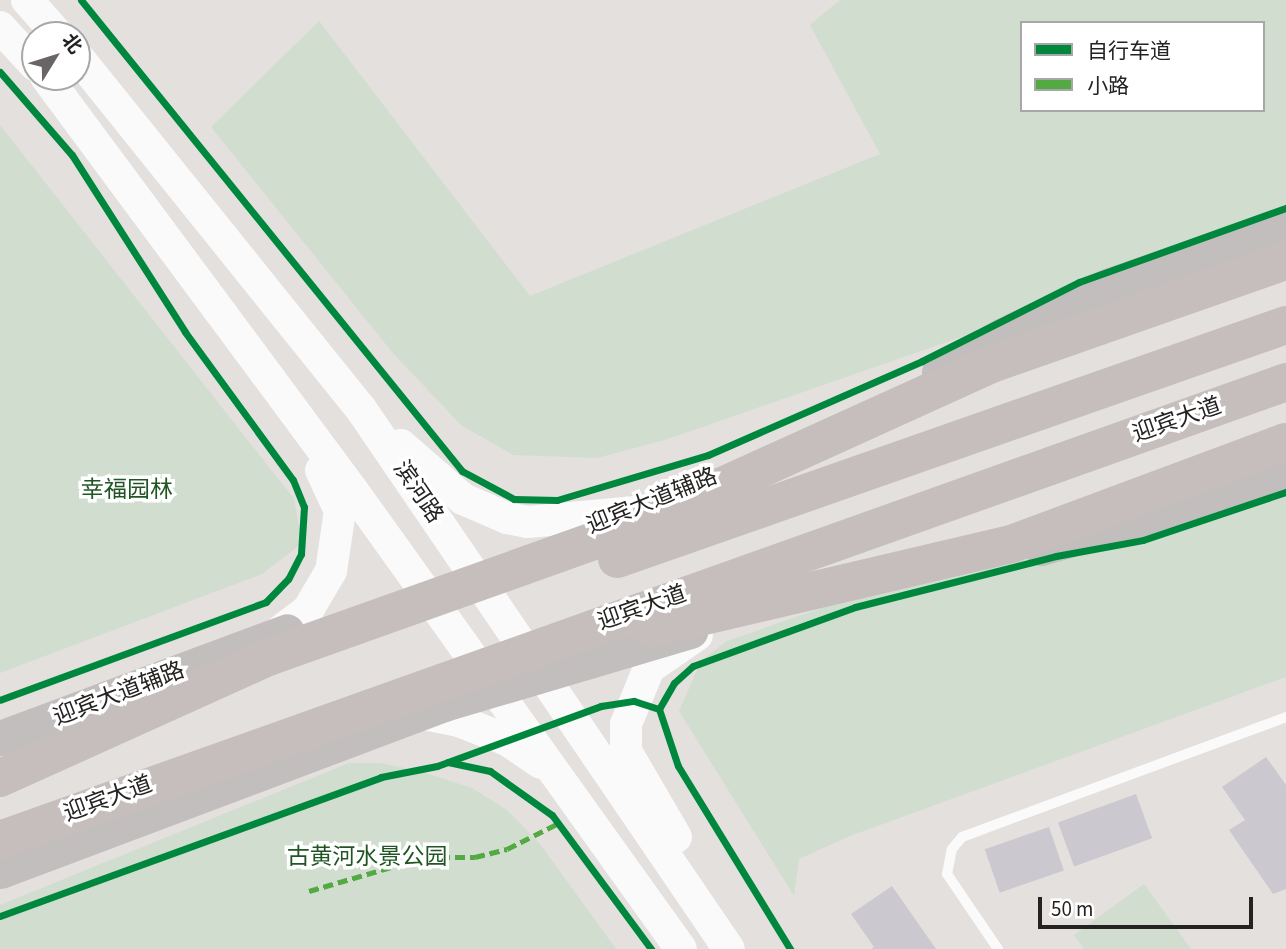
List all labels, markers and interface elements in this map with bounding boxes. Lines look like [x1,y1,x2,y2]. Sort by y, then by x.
north arrow [21,21,91,91]
legend [1020,21,1265,112]
text: 北 [55,28,88,60]
text: 自行车道 [1087,36,1171,66]
text: 小路 [1087,71,1129,101]
street label: 迎宾大道 [1129,392,1225,448]
street label: 滨河路 [387,456,449,528]
street label: 迎宾大道辅路 [583,462,721,540]
park label: 幸福园林 [81,476,173,504]
street label: 迎宾大道 [594,580,690,636]
street label: 迎宾大道辅路 [50,656,188,732]
street label: 迎宾大道 [60,770,156,828]
park label: 古黄河水景公园 [287,843,447,871]
scale bar [1041,883,1256,927]
text: 50 m [1051,894,1093,924]

